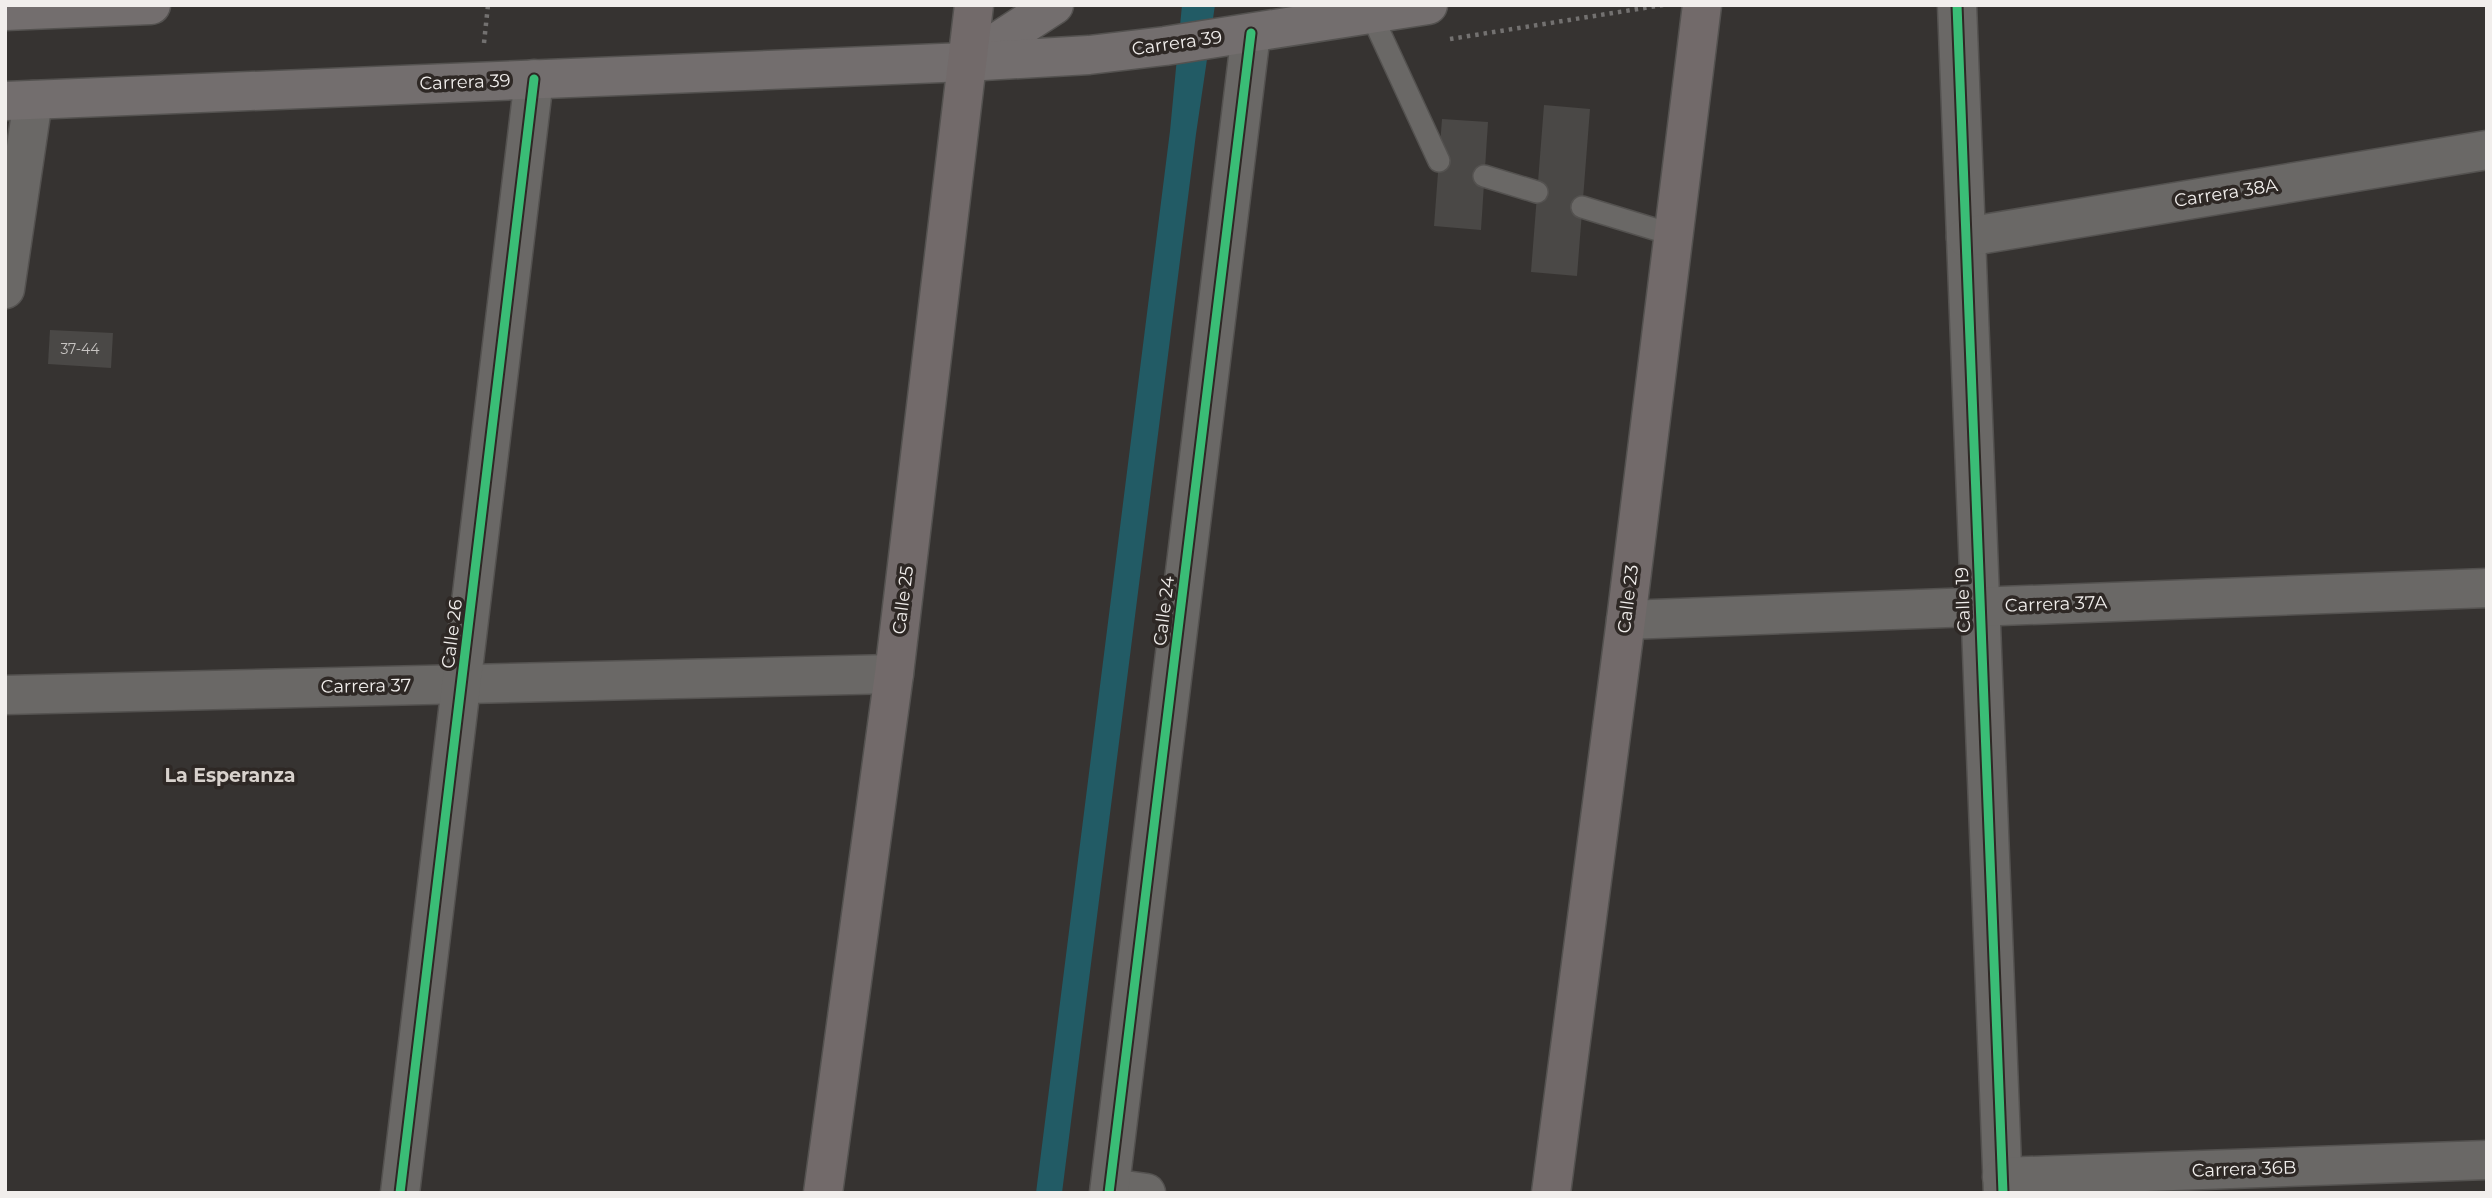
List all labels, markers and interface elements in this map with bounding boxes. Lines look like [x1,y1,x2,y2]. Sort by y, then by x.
street label: Carrera 39 [1130,26,1224,60]
street label: Carrera 39 [419,69,511,95]
street label: Carrera 38A [2173,174,2279,212]
house number: 37-44 [60,340,100,358]
street label: Calle 23 [1613,563,1643,635]
street label: Calle 25 [888,564,918,636]
street label: Calle 19 [1951,567,1975,633]
street label: Calle 24 [1149,575,1179,647]
street label: Carrera 37A [2005,591,2108,617]
street label: Calle 26 [437,598,467,670]
street label: Carrera 37 [321,674,411,698]
district label: La Esperanza [165,764,295,787]
street label: Carrera 36B [2191,1156,2297,1182]

